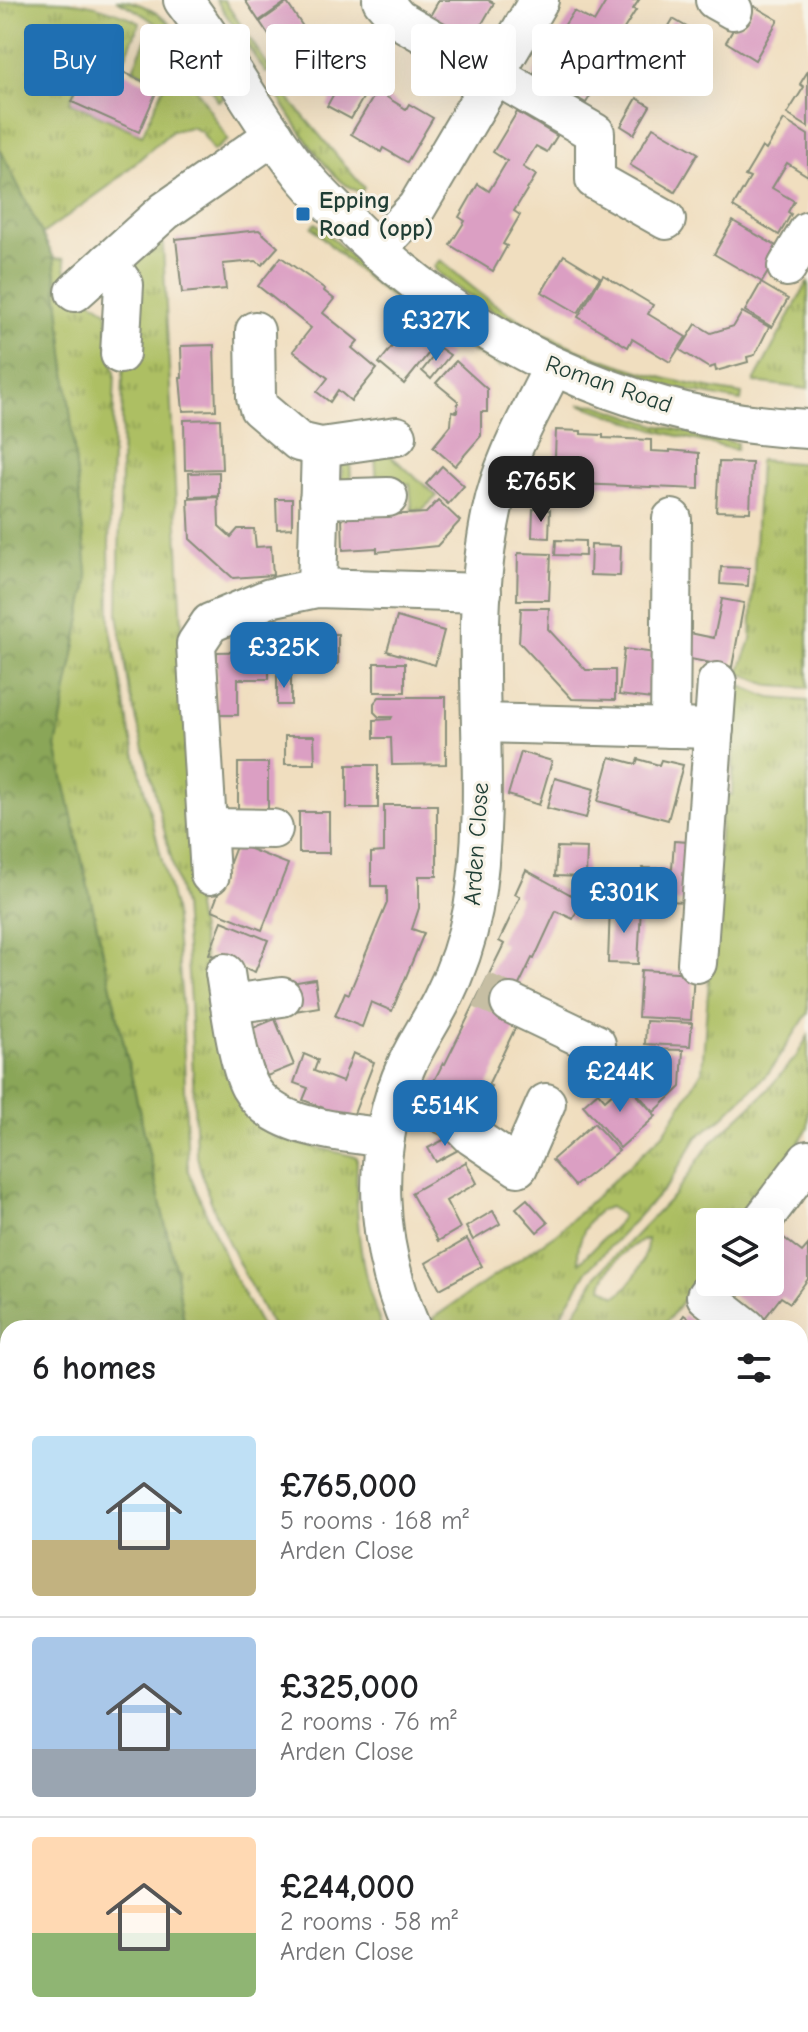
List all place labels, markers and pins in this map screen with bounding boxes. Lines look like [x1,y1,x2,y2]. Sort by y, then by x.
place label: Epping Road (opp) [319,186,433,242]
marker: Epping Road (opp) [294,205,312,223]
pin: £327K [380,295,492,363]
pin: £765K [485,456,597,524]
pin: £325K [228,622,340,690]
pin: £301K [568,867,680,935]
pin: £244K [564,1046,676,1114]
pin: £514K [389,1080,501,1148]

